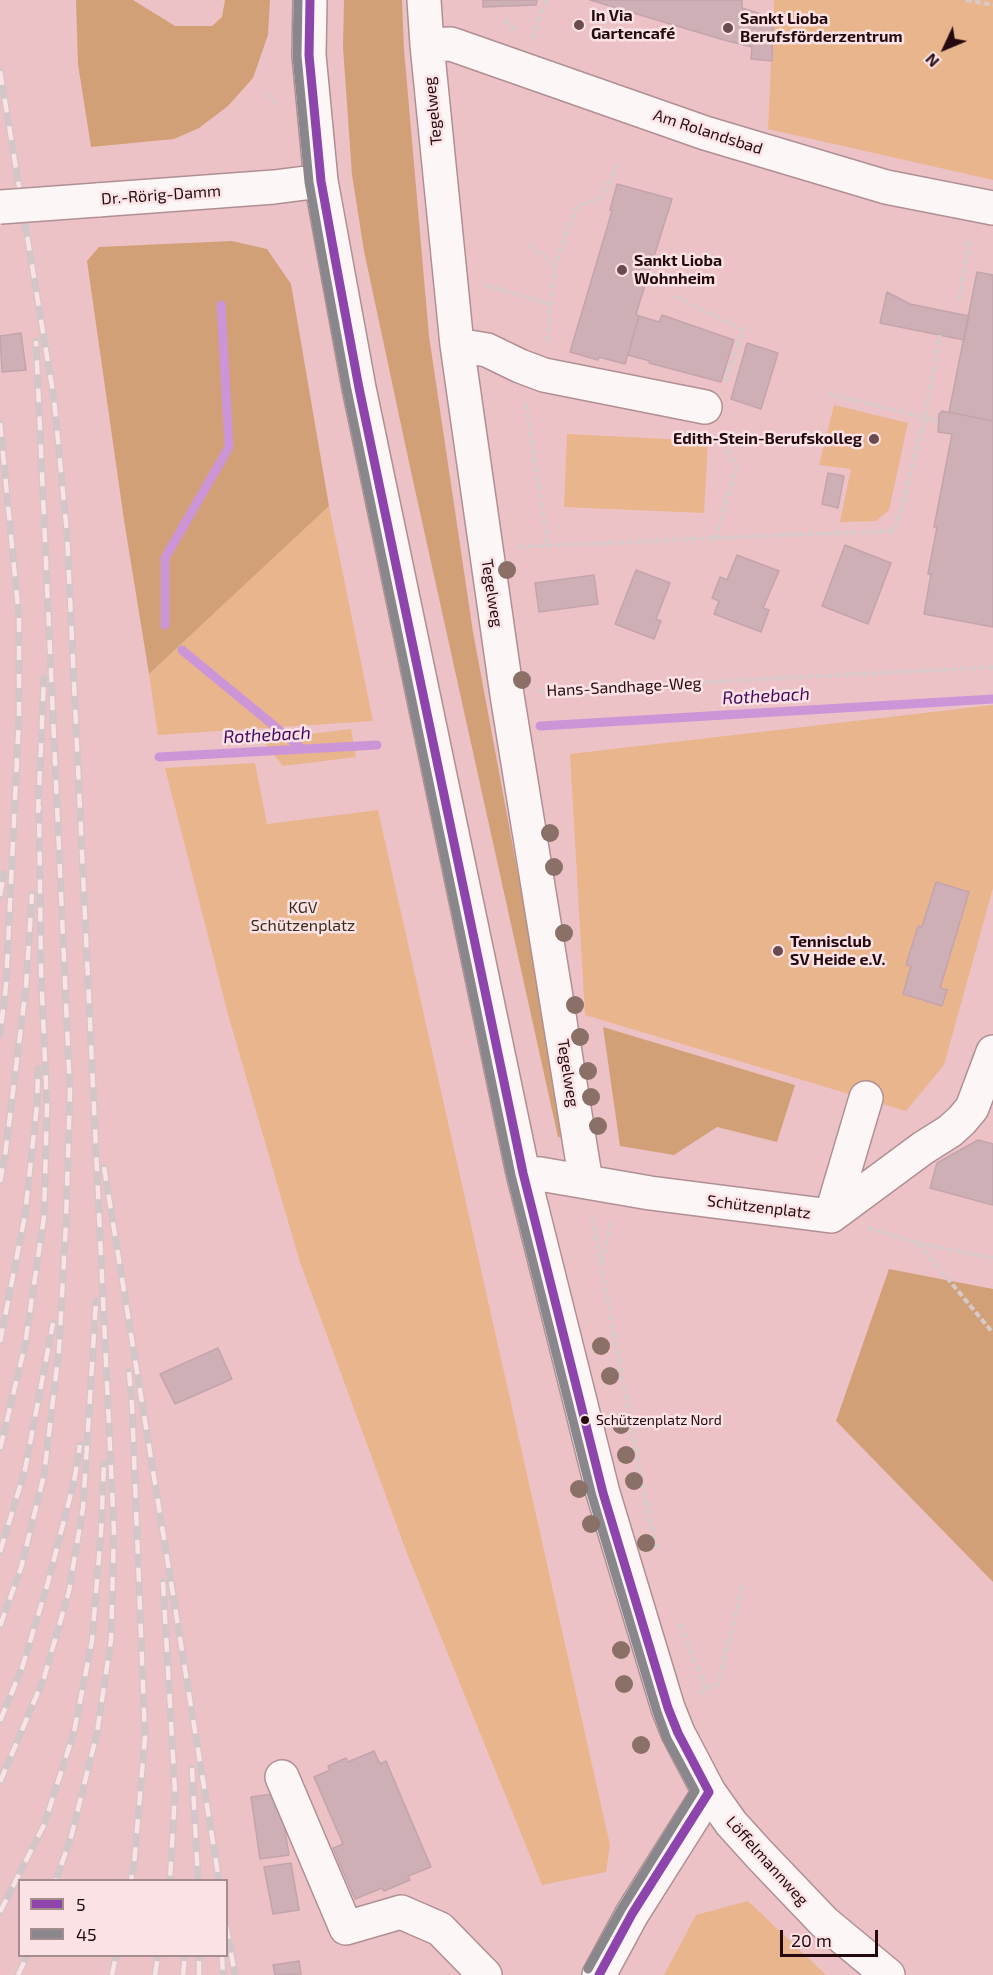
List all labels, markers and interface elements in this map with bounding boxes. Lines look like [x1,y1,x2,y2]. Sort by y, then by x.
place label: In Via Gartencafé [591,6,675,44]
place label: Sankt Lioba Berufsförderzentrum [740,9,903,47]
marker: In Via Gartencafé [572,18,586,32]
north arrow [915,18,975,78]
marker: Sankt Lioba Berufsförderzentrum [721,21,735,35]
text: N [921,50,943,72]
street label: Tegelweg [420,76,446,146]
street label: Am Rolandsbad [651,105,765,159]
street label: Dr.-Rörig-Damm [101,181,221,209]
place label: Sankt Lioba Wohnheim [634,251,722,289]
marker: Sankt Lioba Wohnheim [615,263,629,277]
place label: Edith-Stein-Berufskolleg [673,429,862,449]
marker: Edith-Stein-Berufskolleg [867,432,881,446]
street label: Tegelweg [477,558,507,628]
street label: Hans-Sandhage-Weg [546,673,702,701]
water label: Rothebach [722,683,810,709]
water label: Rothebach [223,722,311,748]
park label: KGV Schützenplatz [251,898,355,936]
place label: Tennisclub SV Heide e.V. [790,932,885,970]
marker: Tennisclub SV Heide e.V. [771,944,785,958]
street label: Tegelweg [553,1038,583,1108]
street label: Schützenplatz [706,1191,812,1223]
place label: Schützenplatz Nord [596,1412,722,1428]
marker: Schützenplatz Nord [579,1414,591,1426]
street label: Löffelmannweg [722,1812,812,1910]
legend [18,1879,228,1957]
text: 5 [76,1893,86,1915]
scale bar [783,1918,880,1956]
text: 45 [76,1923,97,1945]
text: 20 m [791,1929,832,1951]

